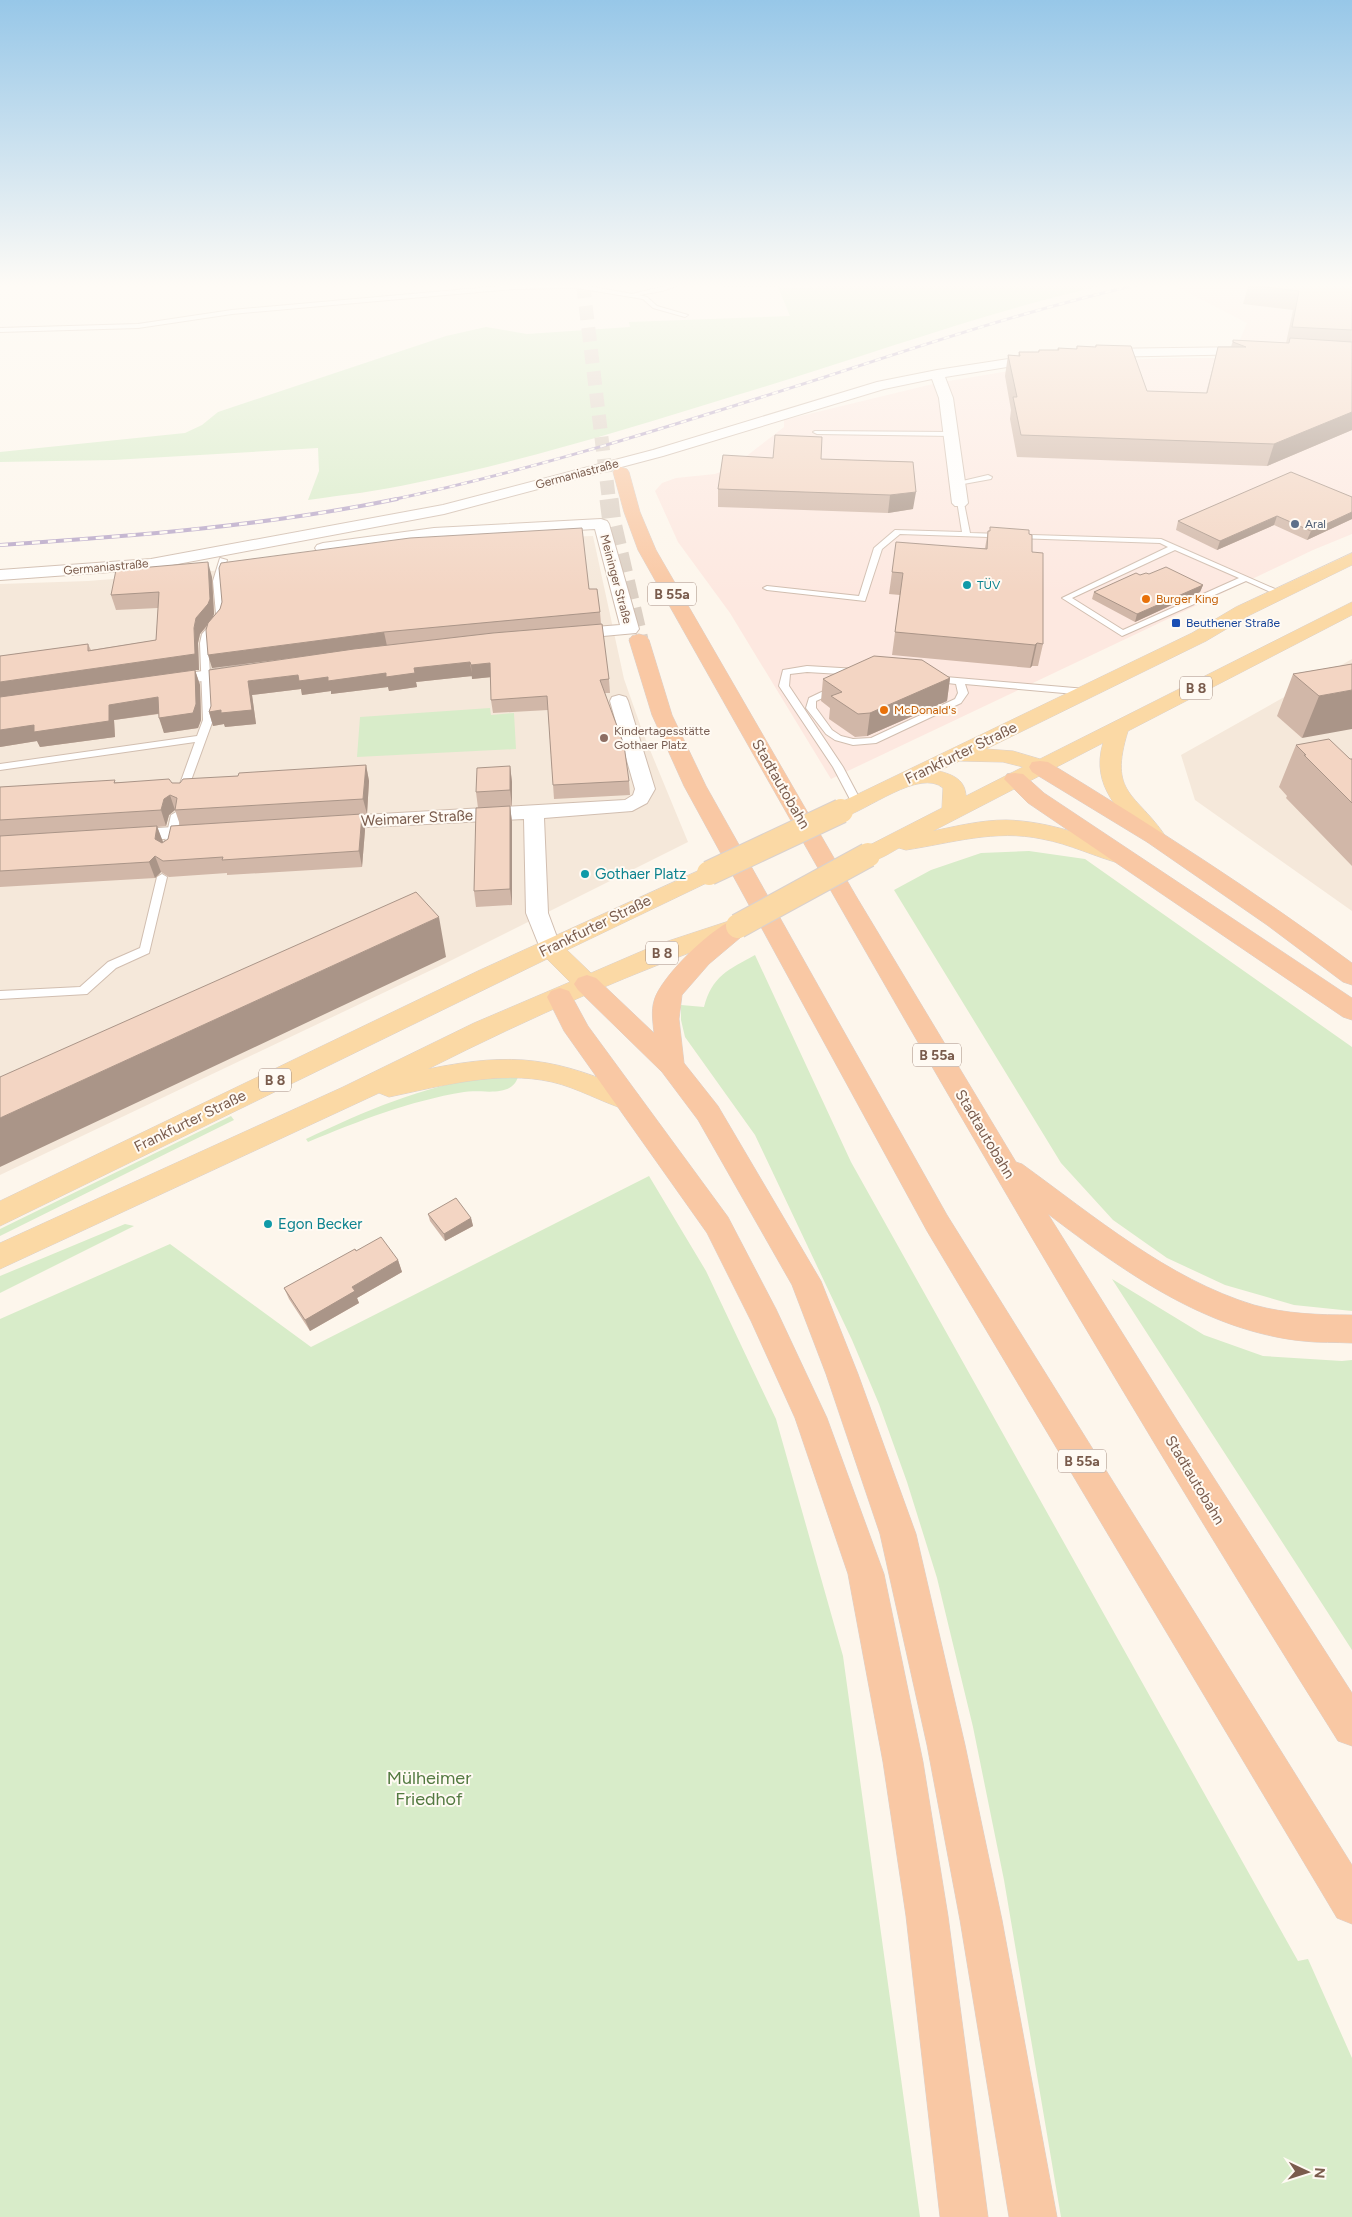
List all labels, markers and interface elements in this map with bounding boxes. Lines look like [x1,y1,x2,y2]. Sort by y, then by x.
street label: Germaniastraße [534,456,620,492]
place label: Aral [1305,517,1326,531]
marker: Aral [1289,518,1301,530]
street label: Meininger Straße [597,533,635,626]
street label: Germaniastraße [63,556,150,578]
place label: TÜV [977,578,1001,592]
marker: TÜV [961,579,973,591]
road number: B 55a [648,582,696,606]
place label: Burger King [1156,592,1219,606]
marker: Burger King [1140,593,1152,605]
place label: Beuthener Straße [1186,616,1280,630]
marker: Beuthener Straße [1170,617,1182,629]
road number: B 8 [1180,676,1212,700]
place label: McDonald's [894,703,957,717]
marker: McDonald's [878,704,890,716]
street label: Frankfurter Straße [902,718,1020,788]
place label: Kindertagesstätte Gothaer Platz [614,724,711,752]
marker: Kindertagesstätte Gothaer Platz [598,732,610,744]
street label: Stadtautobahn [748,736,814,832]
street label: Weimarer Straße [361,806,473,830]
place label: Gothaer Platz [595,865,686,883]
marker: Gothaer Platz [579,868,591,880]
street label: Frankfurter Straße [536,891,654,961]
road number: B 8 [646,941,678,964]
road number: B 55a [913,1044,961,1066]
road number: B 8 [259,1068,291,1092]
street label: Frankfurter Straße [131,1086,249,1156]
street label: Stadtautobahn [951,1086,1019,1182]
place label: Egon Becker [278,1215,362,1233]
marker: Egon Becker [262,1218,274,1230]
street label: Stadtautobahn [1161,1432,1229,1528]
road number: B 55a [1058,1450,1106,1472]
park label: Mülheimer Friedhof [387,1767,471,1810]
north arrow [1282,2147,1332,2197]
text: N [1311,2167,1328,2179]

